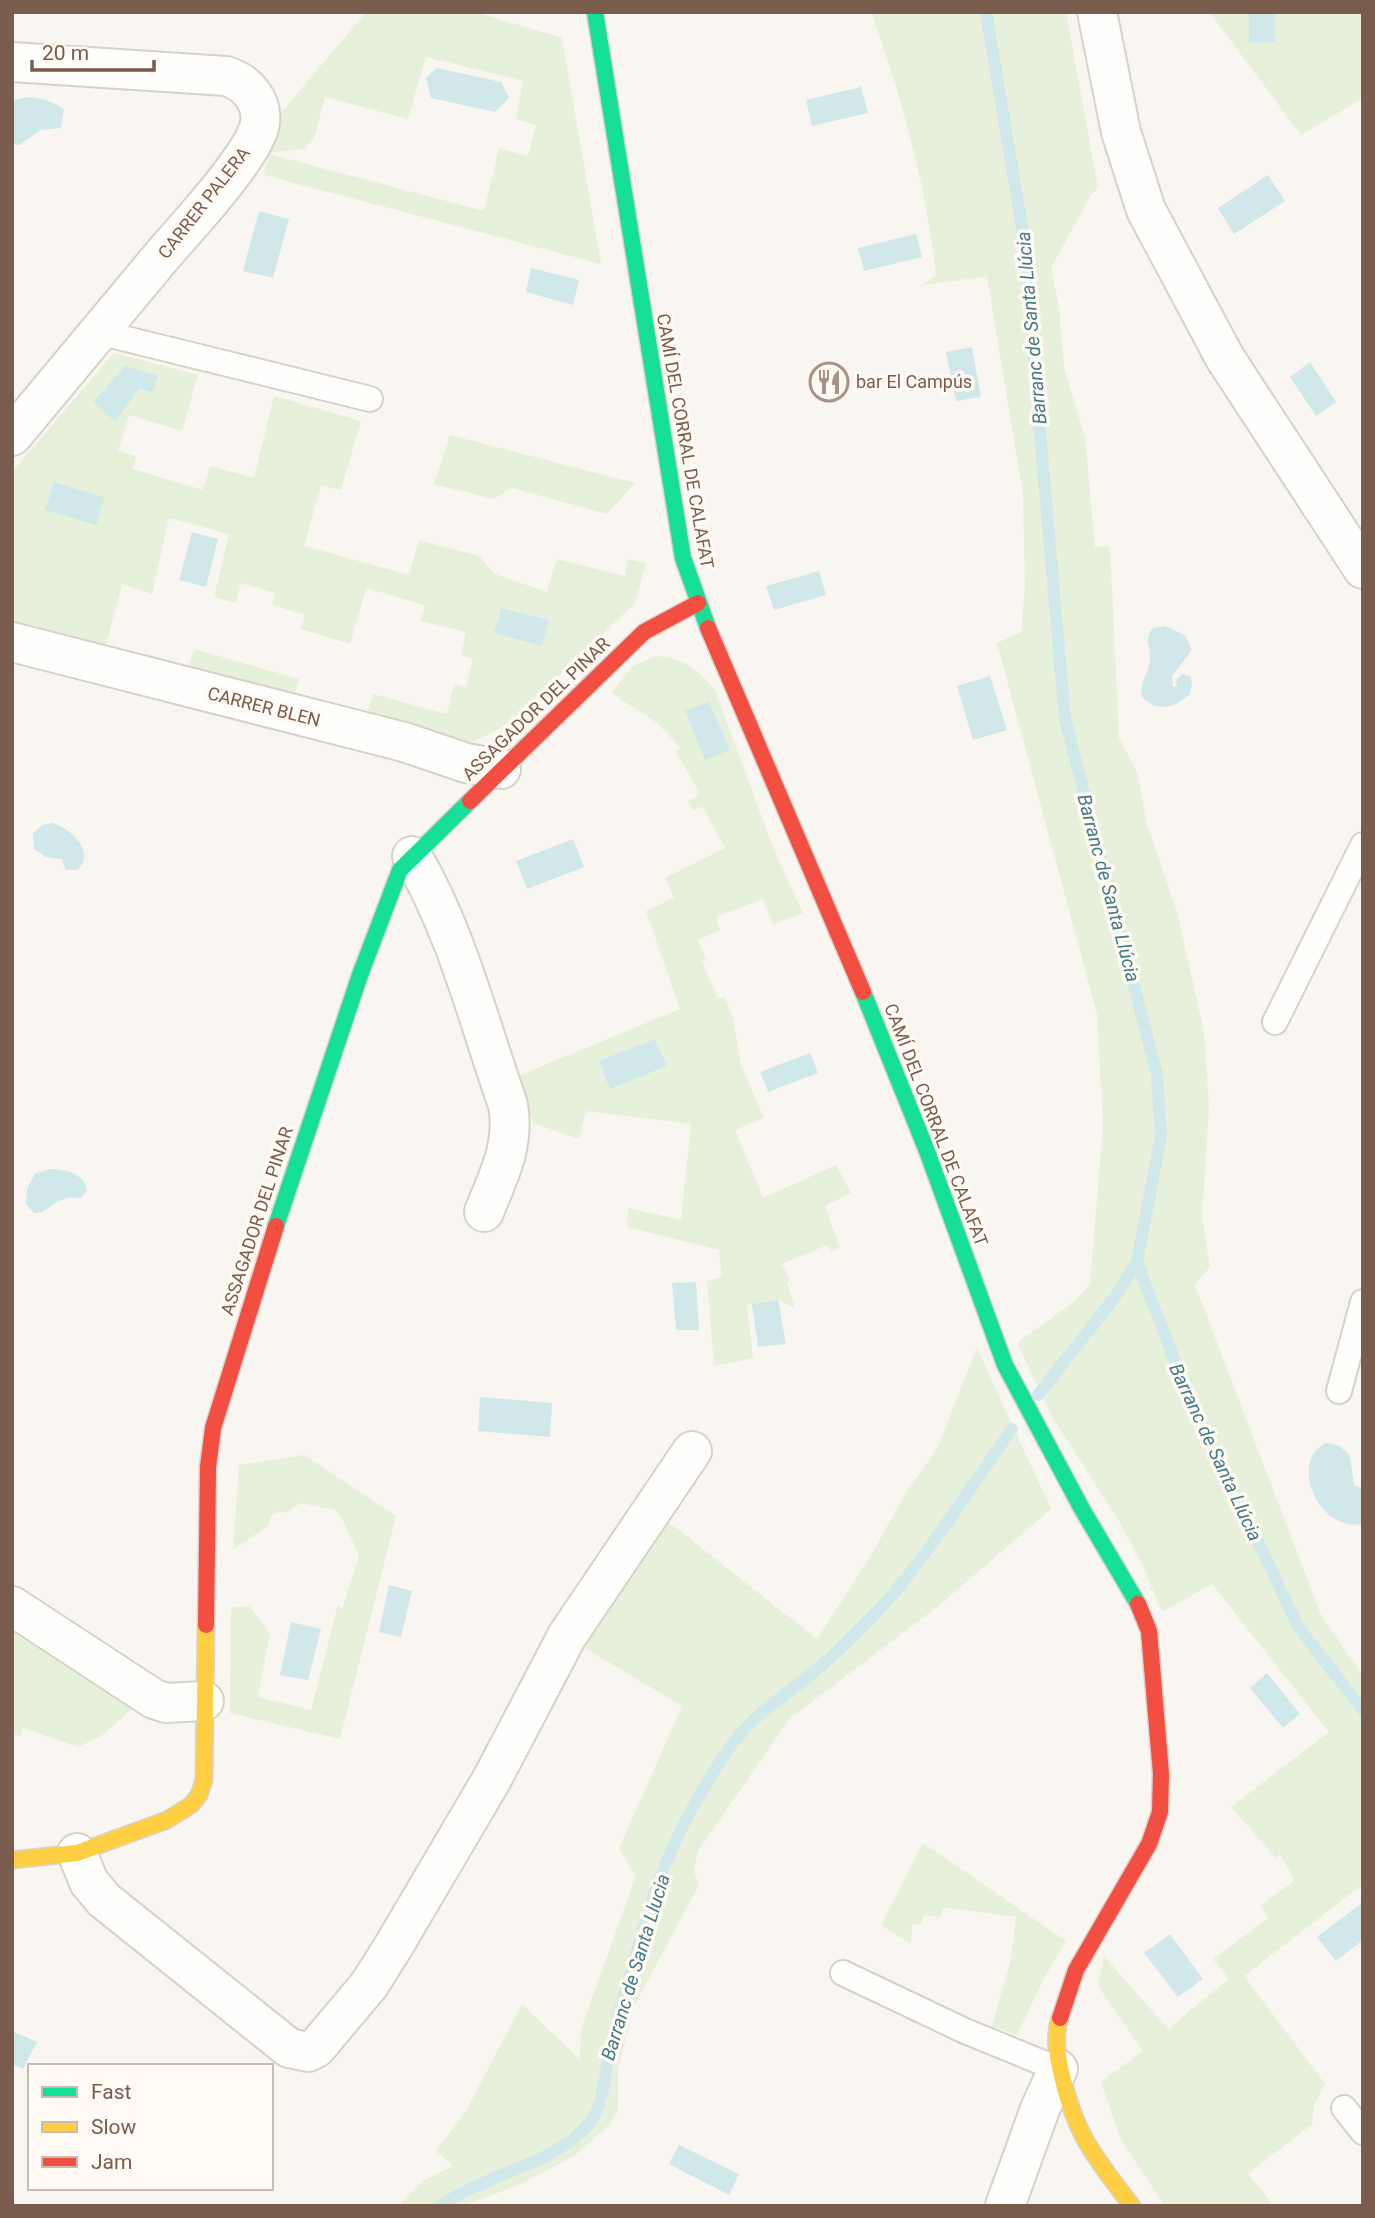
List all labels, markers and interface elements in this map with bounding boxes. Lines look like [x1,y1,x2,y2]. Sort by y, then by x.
scale bar [32,28,154,72]
text: 20 m [42,41,89,65]
street label: CARRER PALERA [153,142,254,263]
water label: Barranc de Santa Llúcia [1012,231,1051,425]
street label: CAMÍ DEL CORRAL DE CALAFAT [653,312,718,570]
restaurant icon: bar El Campús [808,361,850,403]
place label: bar El Campús [856,371,972,392]
street label: ASSAGADOR DEL PINAR [458,633,614,785]
street label: CARRER BLEN [206,682,323,731]
water label: Barranc de Santa Llúcia [1072,792,1145,985]
street label: CAMÍ DEL CORRAL DE CALAFAT [880,1000,993,1249]
street label: ASSAGADOR DEL PINAR [216,1124,297,1318]
water label: Barranc de Santa Llúcia [1164,1360,1267,1545]
water label: Barranc de Santa Llucia [596,1871,675,2063]
legend [28,2064,273,2190]
text: Fast [91,2080,132,2104]
text: Slow [91,2115,137,2139]
text: Jam [91,2150,132,2174]

